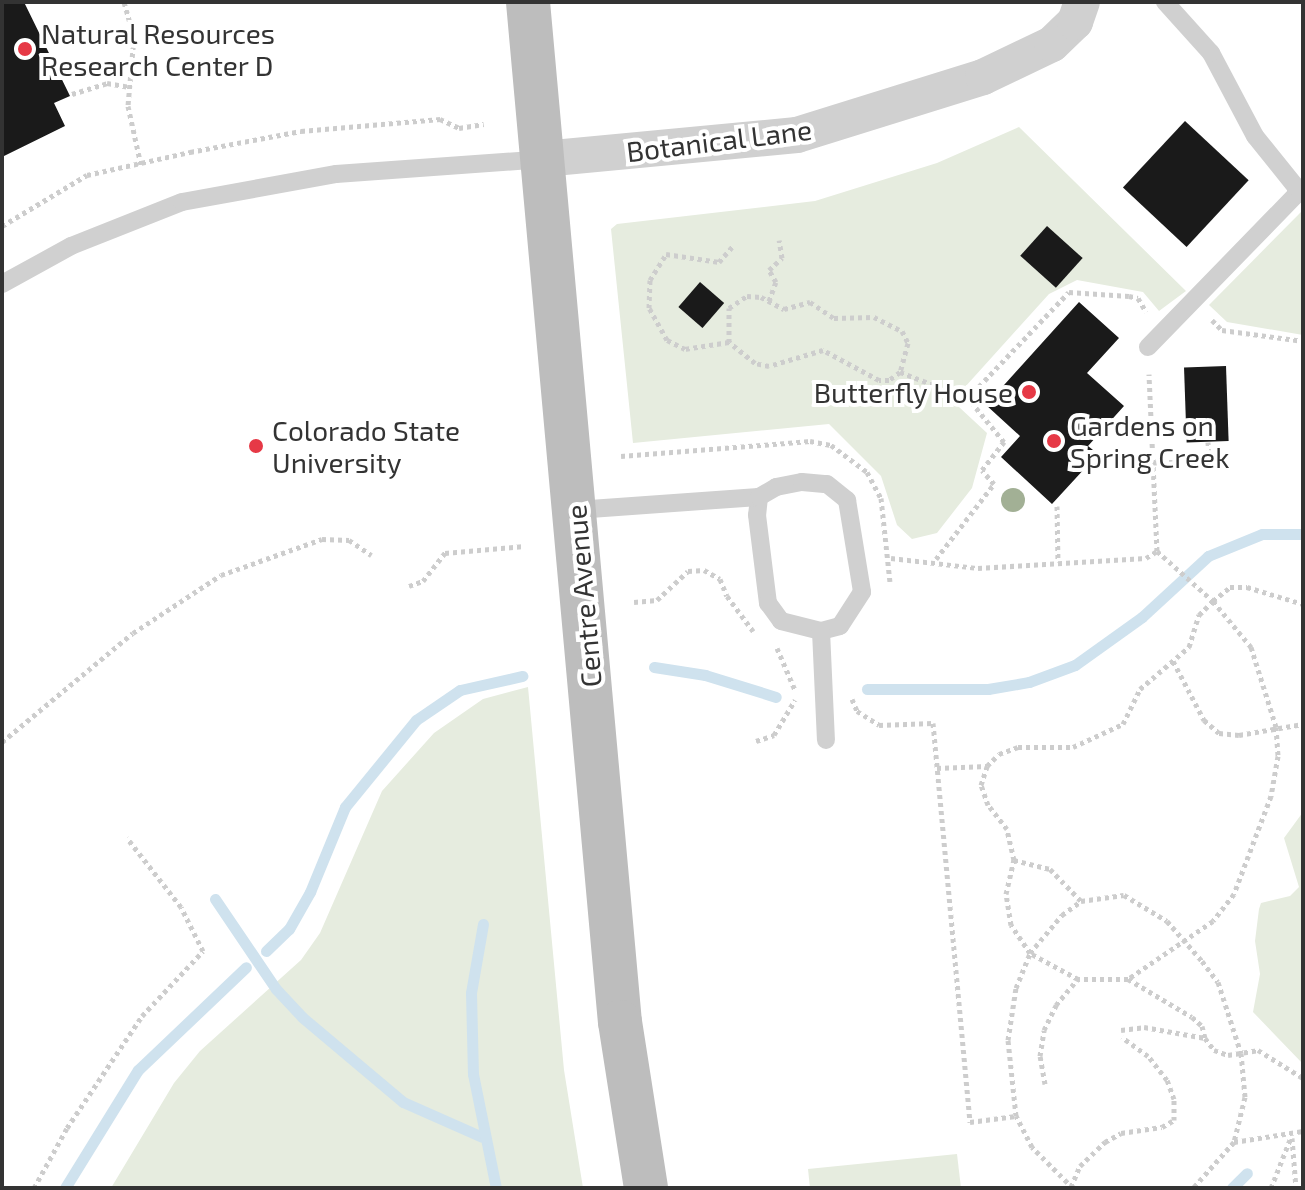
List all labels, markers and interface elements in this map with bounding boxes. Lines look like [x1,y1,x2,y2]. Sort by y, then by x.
place label: Natural Resources Research Center D [41,16,276,82]
marker: Natural Resources Research Center D [16,40,34,58]
street label: Botanical Lane [624,112,814,168]
place label: Butterfly House [813,375,1013,409]
marker: Butterfly House [1020,383,1038,401]
place label: Gardens on Spring Creek [1070,408,1229,474]
place label: Colorado State University [272,413,460,479]
marker: Gardens on Spring Creek [1045,432,1063,450]
marker: Colorado State University [247,437,265,455]
street label: Centre Avenue [558,503,608,689]

